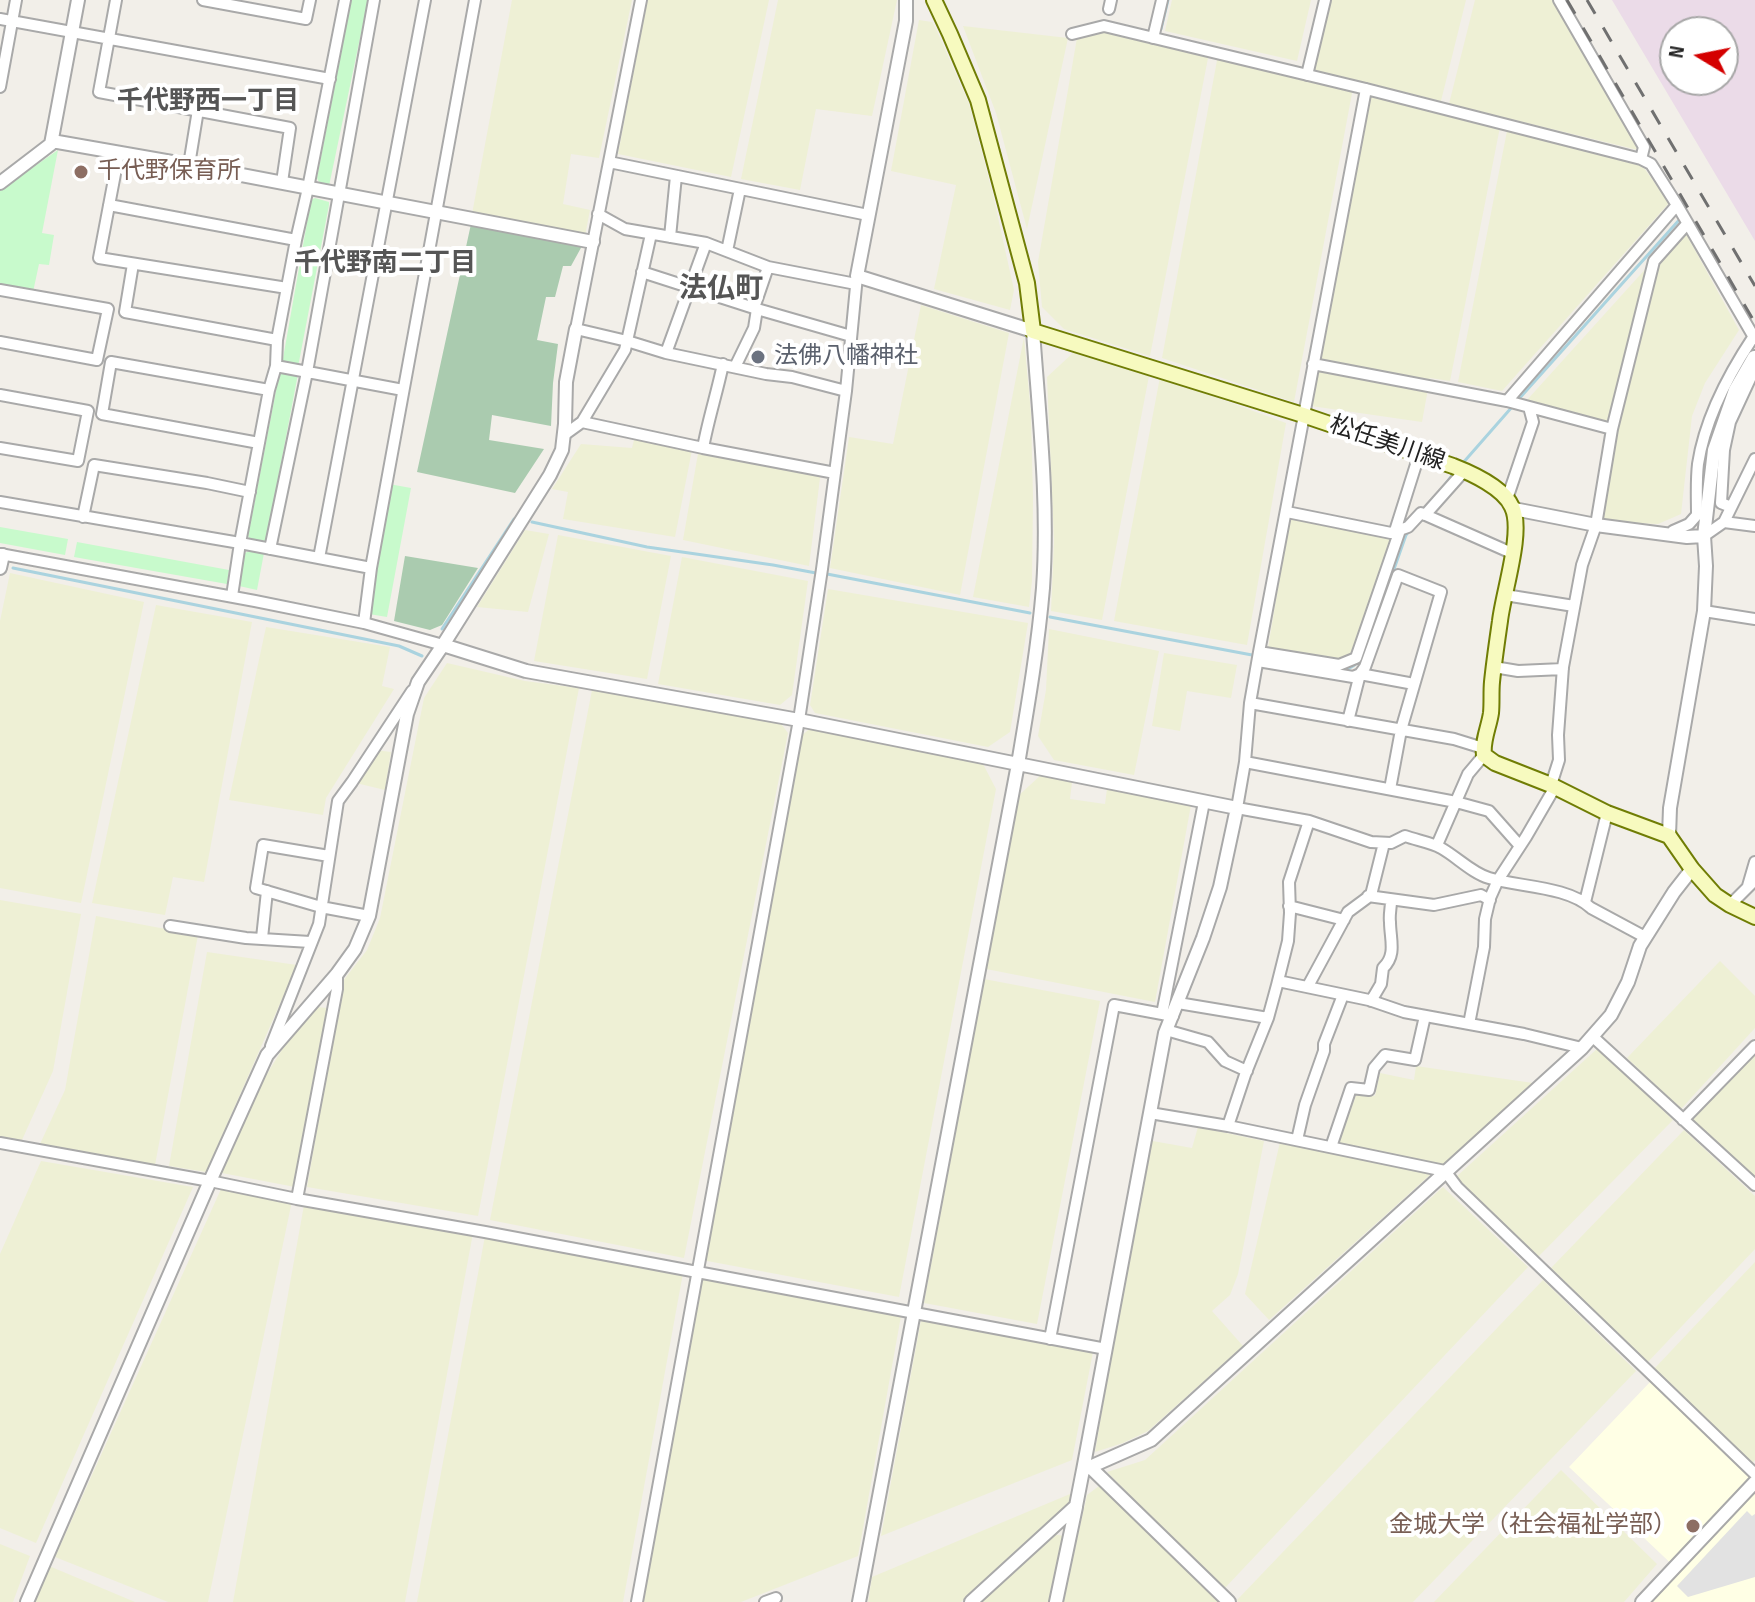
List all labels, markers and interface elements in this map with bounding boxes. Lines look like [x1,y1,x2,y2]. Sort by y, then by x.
north arrow [1659,16,1739,96]
text: N [1663,44,1691,60]
district label: 千代野西一丁目 [117,86,299,118]
place label: 千代野保育所 [97,158,241,186]
marker: 千代野保育所 [72,163,90,181]
district label: 千代野南二丁目 [294,248,476,280]
district label: 法仏町 [679,273,763,307]
place label: 法佛八幡神社 [774,343,918,371]
marker: 法佛八幡神社 [749,348,767,366]
street label: 松任美川線 [1326,411,1448,477]
place label: 金城大学（社会福祉学部） [1389,1512,1677,1540]
marker: 金城大学（社会福祉学部） [1684,1517,1702,1535]

